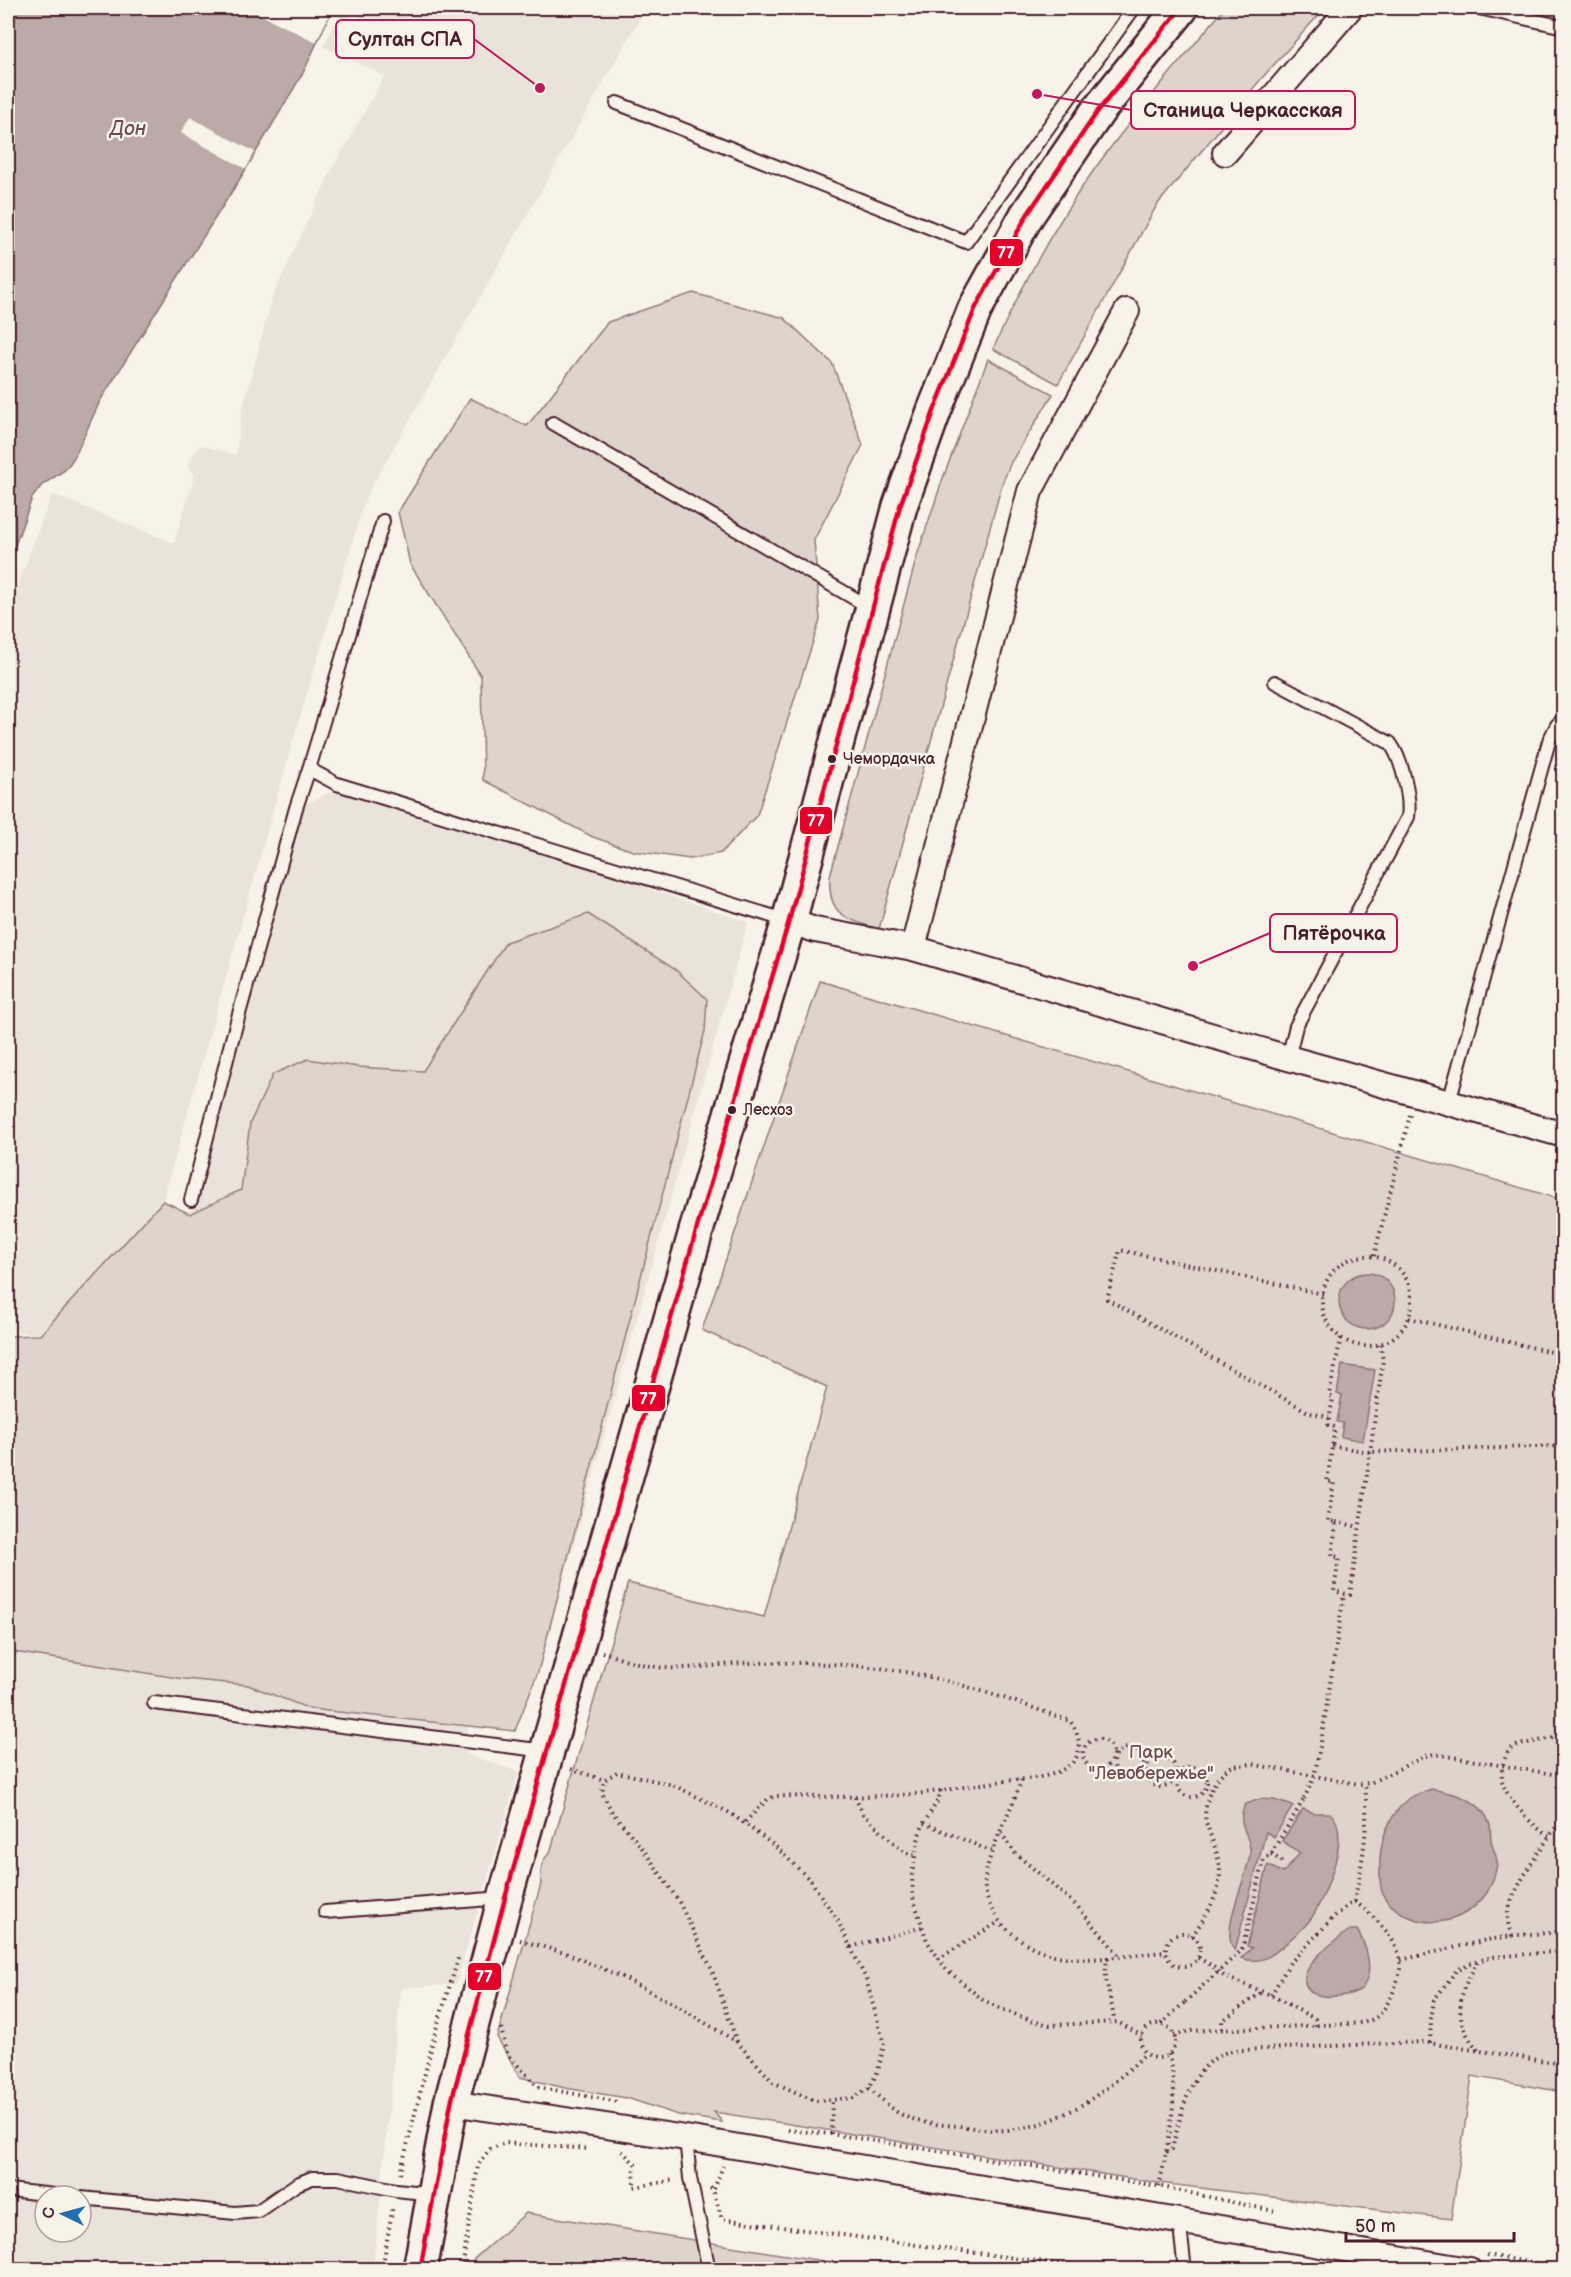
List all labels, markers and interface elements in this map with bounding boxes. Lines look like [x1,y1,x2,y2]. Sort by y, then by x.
callout: Султан СПА [336,20,474,58]
text: Султан СПА [348,28,462,52]
callout: Станица Черкасская [1131,91,1355,129]
text: Станица Черкасская [1143,99,1343,123]
water label: Дон [108,117,146,141]
line badge: 77 [989,238,1024,267]
text: 77 [997,244,1015,263]
place label: Чемордачка [843,750,936,769]
marker: Чемордачка [826,753,838,765]
line badge: 77 [799,806,833,835]
text: 77 [807,812,825,831]
callout: Пятёрочка [1270,914,1397,952]
text: Пятёрочка [1282,922,1386,946]
place label: Лесхоз [742,1101,793,1120]
marker: Лесхоз [726,1104,738,1116]
line badge: 77 [631,1384,666,1412]
text: 77 [639,1390,657,1409]
park label: Парк "Левобережье" [1088,1742,1214,1784]
line badge: 77 [467,1962,502,1991]
text: 77 [475,1968,493,1987]
north arrow [33,2184,93,2244]
scale bar [1346,2205,1514,2243]
text: С [40,2206,60,2219]
text: 50 m [1355,2216,1396,2237]

